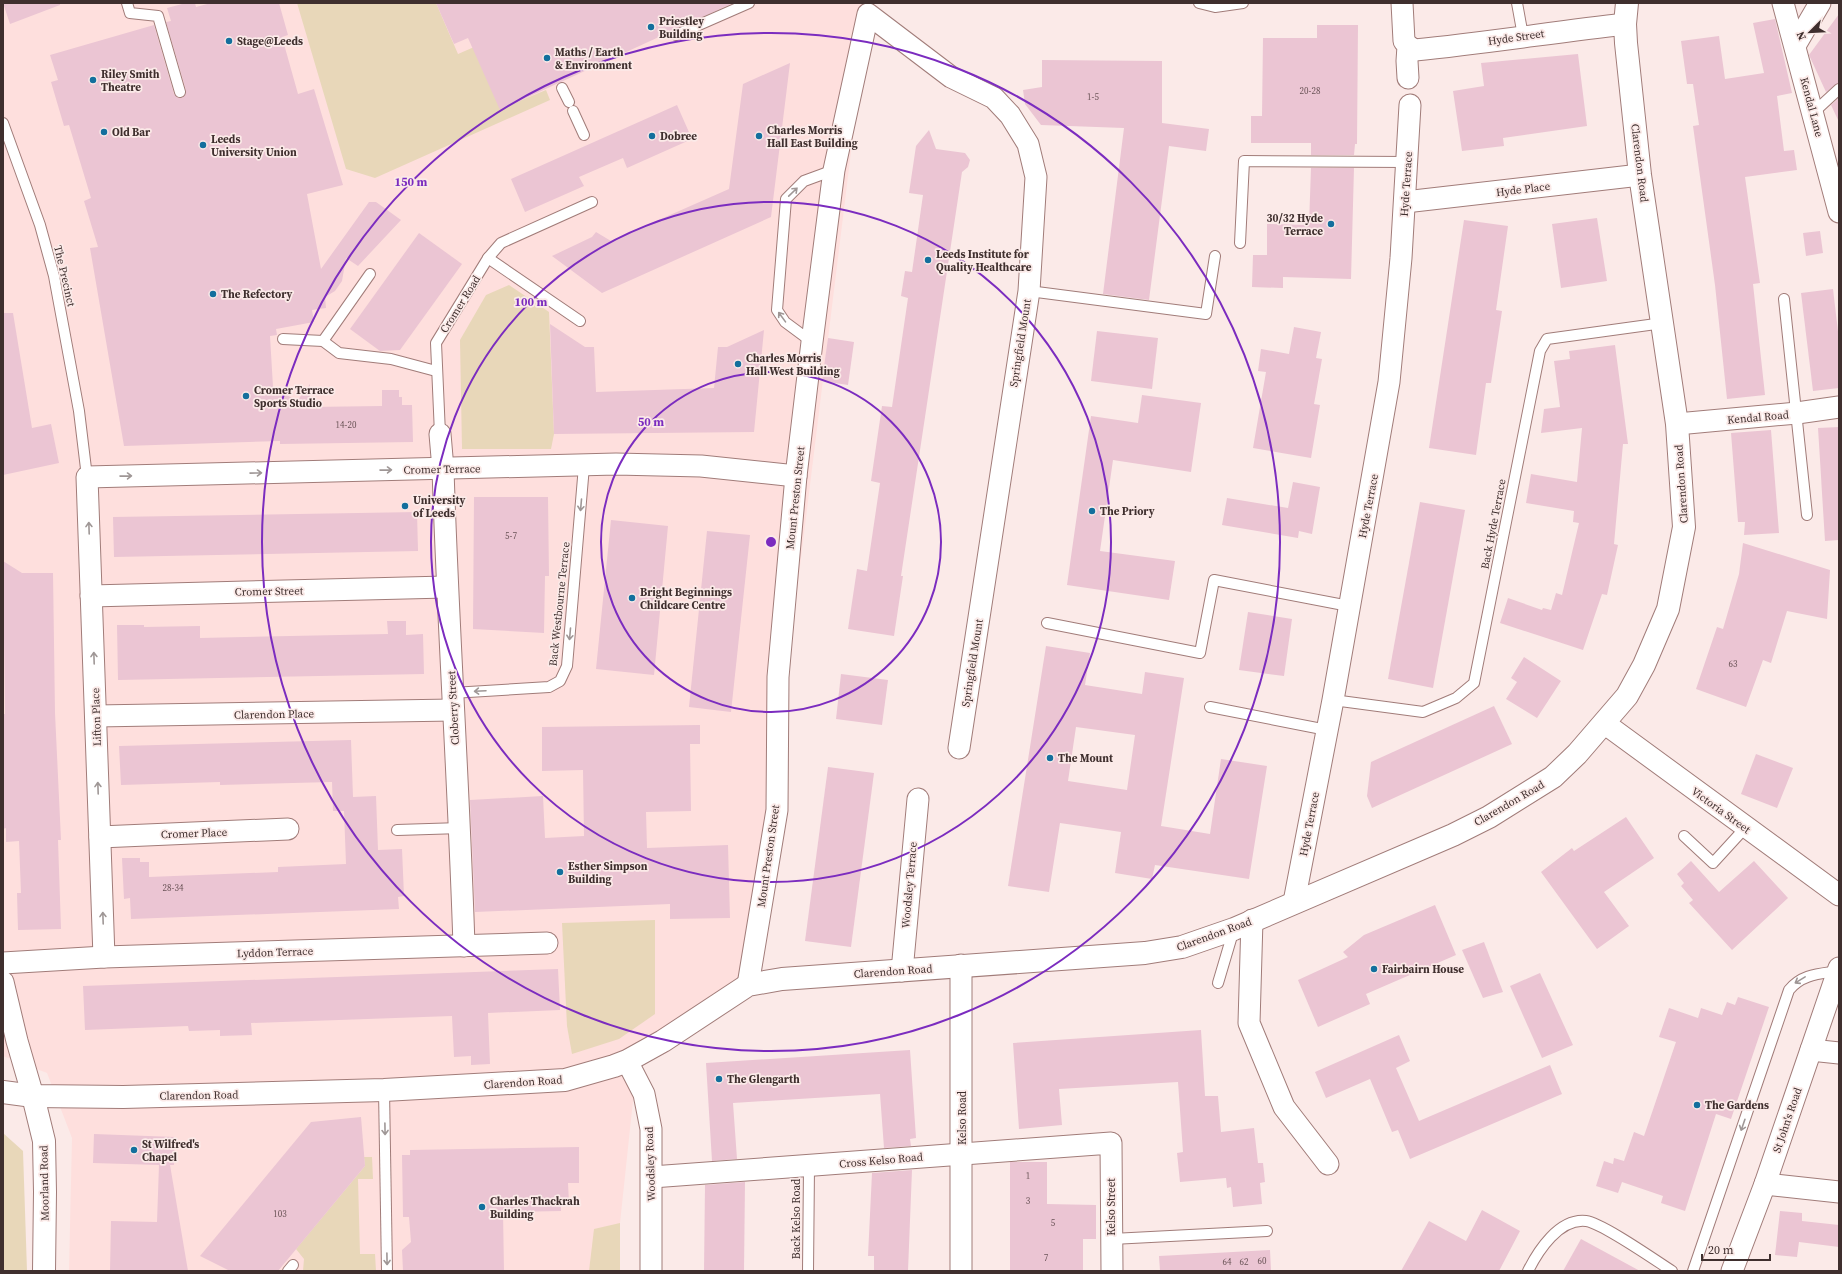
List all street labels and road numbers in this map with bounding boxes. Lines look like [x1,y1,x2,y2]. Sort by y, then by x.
street label: Hyde Street [1487,26,1546,49]
street label: Kendal Lane [1796,76,1827,139]
street label: Clarendon Road [1627,123,1652,204]
street label: Hyde Terrace [1397,151,1416,217]
street label: Hyde Place [1495,179,1551,200]
street label: The Precinct [50,244,79,309]
street label: Cromer Road [437,272,484,336]
street label: Springfield Mount [1006,298,1035,388]
street label: Kendal Road [1727,407,1790,428]
street label: Clarendon Road [1671,443,1692,524]
street label: Mount Preston Street [783,445,808,550]
street label: Cromer Terrace [403,461,481,478]
street label: Hyde Terrace [1355,472,1382,540]
street label: Back Hyde Terrace [1477,477,1510,570]
street label: Back Westbourne Terrace [546,541,574,667]
street label: Cromer Street [235,583,304,600]
street label: Springfield Mount [958,618,987,708]
street label: Cloberry Street [444,670,463,745]
street label: Lifton Place [88,687,105,746]
street label: Clarendon Place [234,706,315,723]
street label: Clarendon Road [1471,777,1548,830]
street label: Victoria Street [1688,784,1754,837]
street label: Hyde Terrace [1296,790,1323,858]
street label: Mount Preston Street [754,803,783,908]
street label: Cromer Place [161,825,228,842]
street label: Woodsley Terrace [898,841,921,929]
street label: Clarendon Road [1175,914,1255,955]
street label: Lyddon Terrace [237,944,314,961]
street label: Clarendon Road [853,961,934,982]
street label: Clarendon Road [483,1072,564,1093]
street label: St John's Road [1769,1085,1806,1155]
street label: Clarendon Road [159,1087,239,1104]
street label: Kelso Road [955,1090,970,1145]
street label: Woodsley Road [642,1126,659,1202]
street label: Moorland Road [36,1144,53,1221]
street label: Cross Kelso Road [839,1149,924,1172]
street label: Back Kelso Road [789,1178,804,1259]
street label: Kelso Street [1104,1178,1119,1236]

